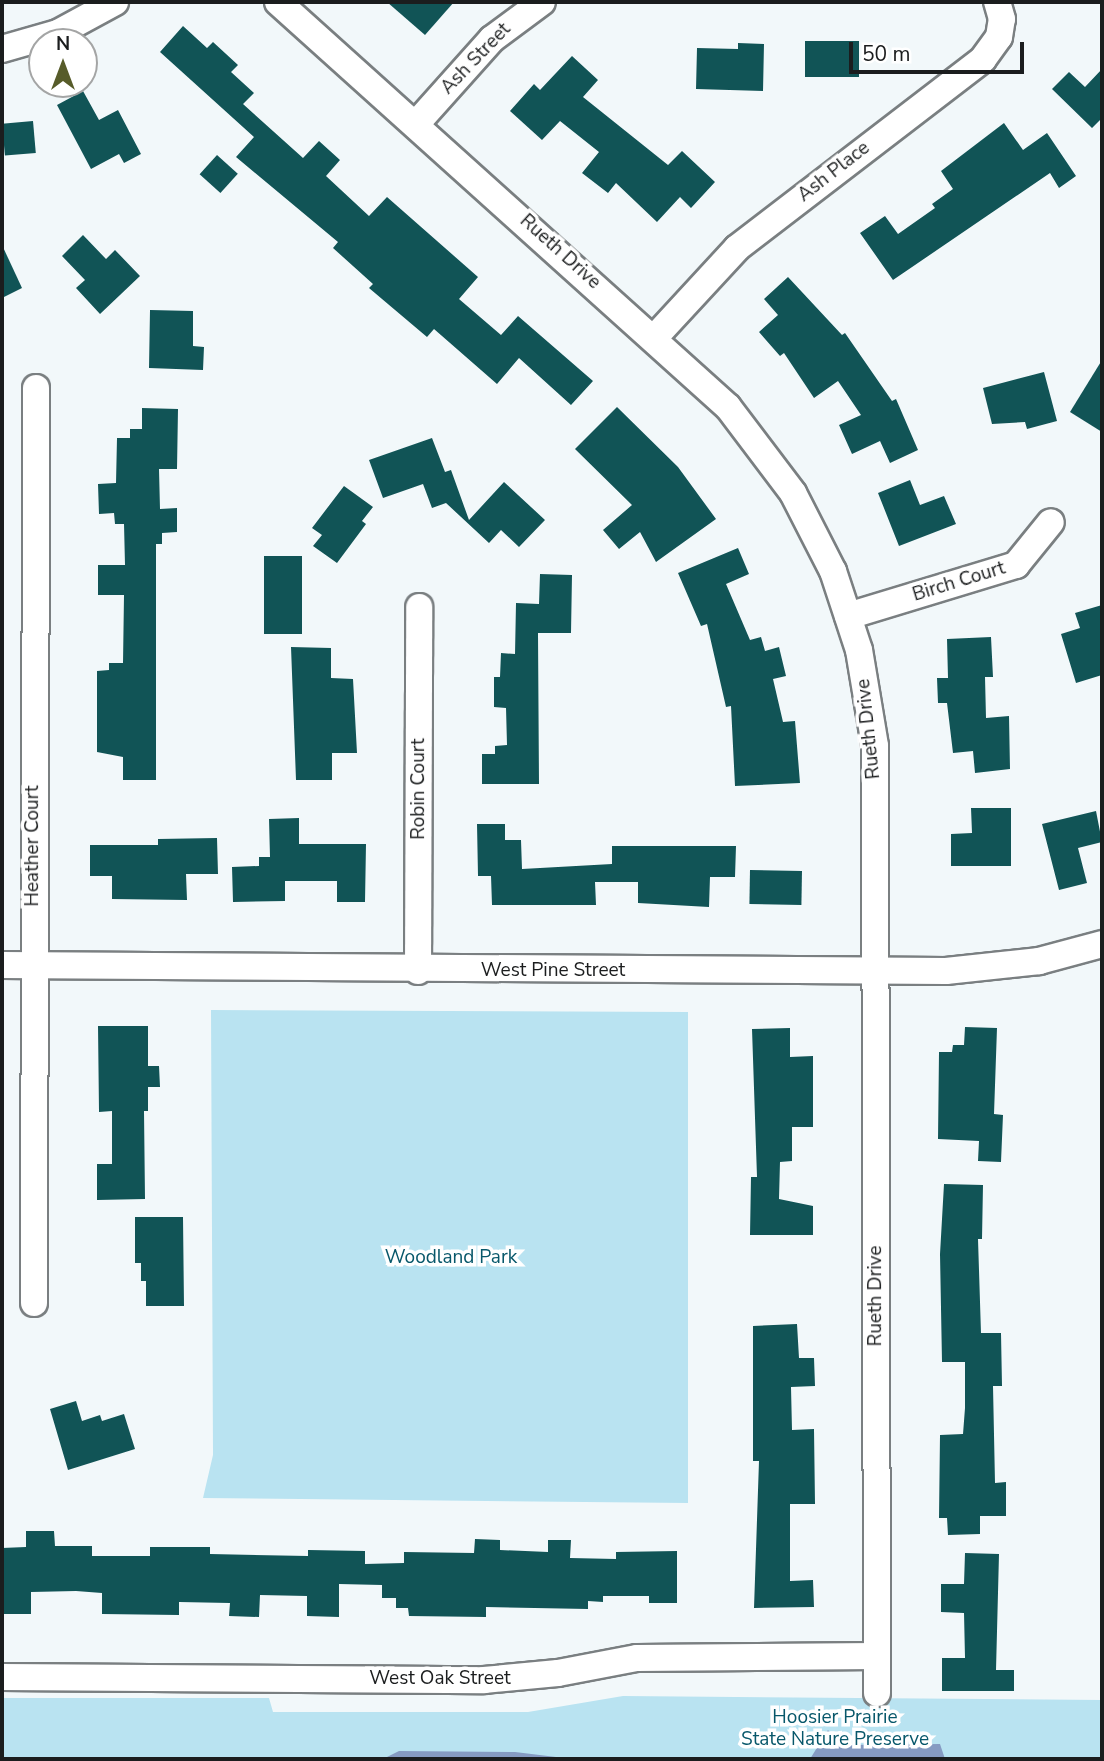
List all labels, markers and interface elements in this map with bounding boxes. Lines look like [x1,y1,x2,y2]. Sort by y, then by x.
street label: Ash Street [436,19,516,99]
north arrow [28,28,98,98]
scale bar [852,28,1027,72]
text: N [56,31,70,57]
text: 50 m [862,40,911,68]
street label: Ash Place [793,137,875,207]
street label: Rueth Drive [515,210,605,294]
street label: Birch Court [910,557,1008,607]
street label: Rueth Drive [852,678,886,780]
street label: Robin Court [408,738,430,840]
street label: Heather Court [22,785,44,907]
street label: West Pine Street [481,960,625,982]
street label: Rueth Drive [865,1246,887,1346]
park label: Woodland Park [385,1247,517,1269]
street label: West Oak Street [369,1668,511,1690]
park label: Hoosier Prairie State Nature Preserve [741,1707,929,1751]

